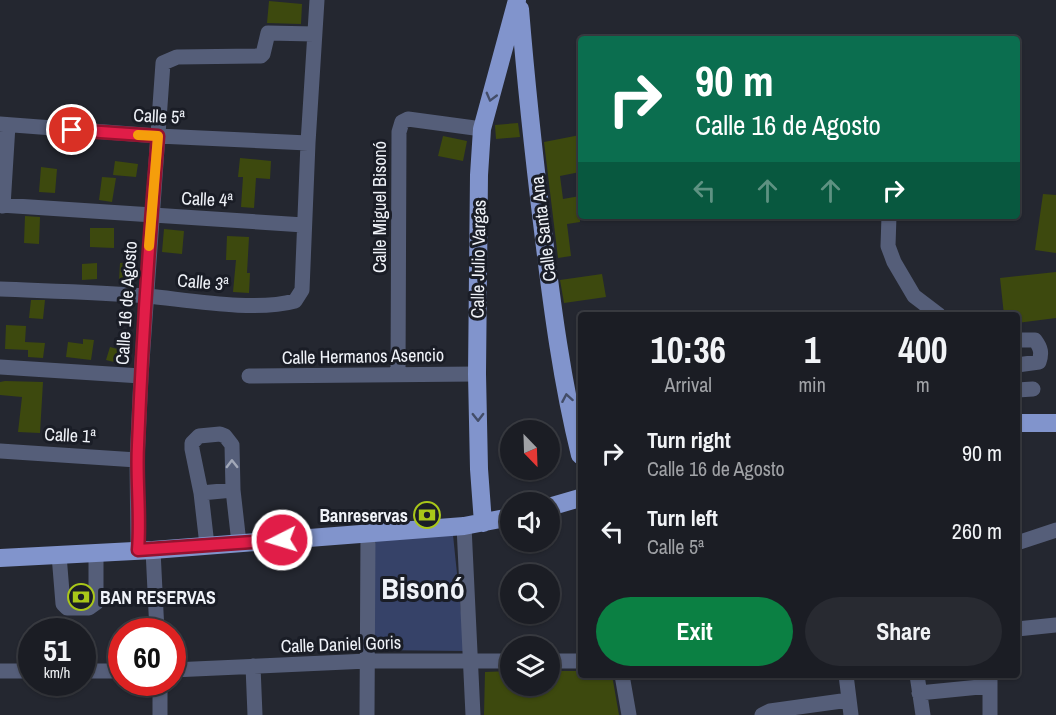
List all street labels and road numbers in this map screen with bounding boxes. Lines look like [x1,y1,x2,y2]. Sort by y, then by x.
street label: Calle 5ª [133,102,186,130]
street label: Calle Miguel Bisonó [367,141,392,273]
street label: Calle Santa Ana [524,175,562,283]
street label: Calle 4ª [181,185,234,213]
street label: Calle Julio Vargas [464,199,492,319]
street label: Calle 16 de Agosto [109,240,143,366]
street label: Calle 3ª [176,267,230,297]
street label: Calle Hermanos Asencio [282,342,444,370]
street label: Calle 1ª [44,421,97,449]
street label: Calle Daniel Goris [280,629,402,659]

